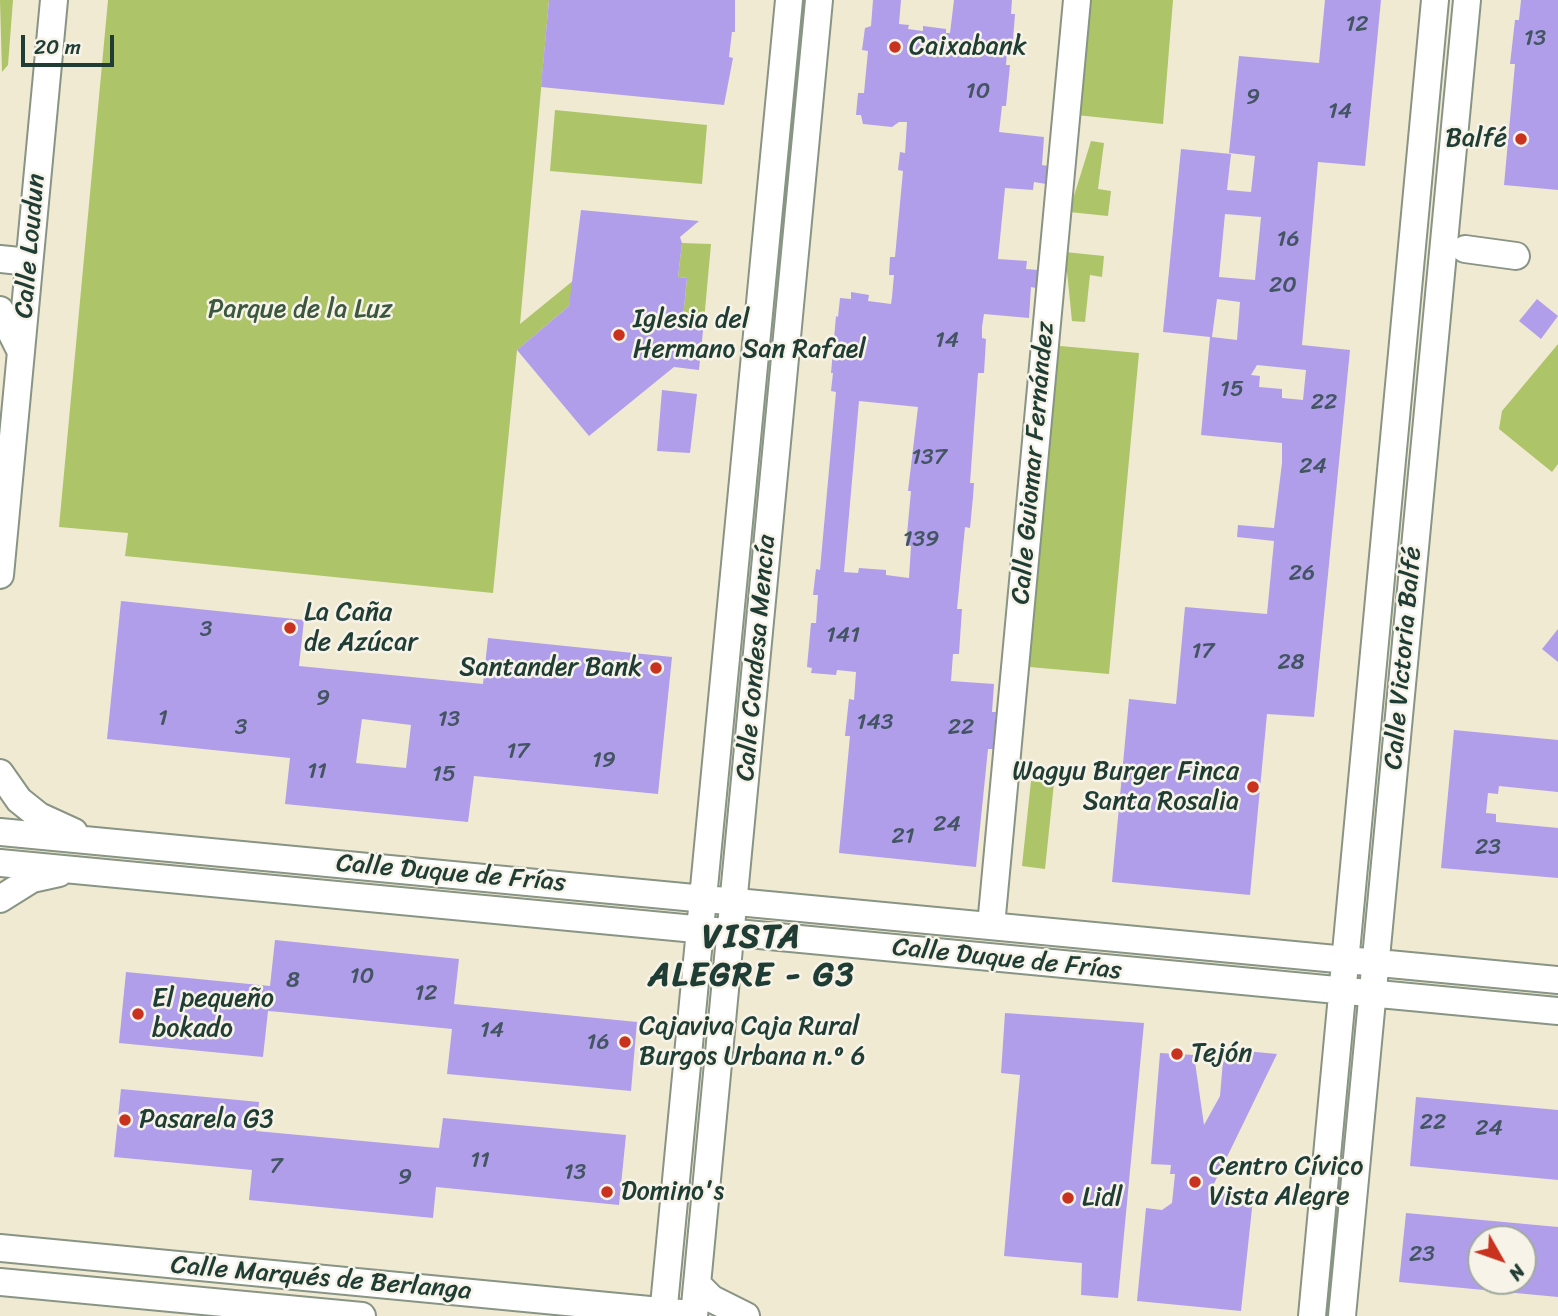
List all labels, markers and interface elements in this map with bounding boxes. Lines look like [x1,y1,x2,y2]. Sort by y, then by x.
house number: 12 [1345,11,1369,39]
scale bar [24,21,117,65]
house number: 13 [1524,25,1546,53]
text: 20 m [34,28,81,66]
place label: Caixabank [909,31,1027,63]
marker: Caixabank [887,39,903,55]
house number: 10 [966,78,990,106]
house number: 9 [1246,84,1260,112]
house number: 14 [1328,98,1352,126]
place label: Balfé [1445,123,1507,155]
marker: Balfé [1513,131,1529,147]
street label: Calle Loudun [9,172,53,320]
house number: 16 [1277,226,1299,254]
house number: 20 [1269,272,1297,300]
park label: Parque de la Luz [208,294,392,326]
place label: Iglesia del Hermano San Rafael [633,304,866,366]
street label: Calle Guiomar Fernández [1006,320,1062,606]
marker: Iglesia del Hermano San Rafael [611,327,627,343]
house number: 14 [935,327,959,355]
house number: 15 [1220,376,1244,404]
house number: 22 [1311,389,1337,417]
house number: 137 [911,444,947,472]
house number: 24 [1299,453,1327,481]
house number: 139 [903,526,939,554]
street label: Calle Condesa Mencía [731,534,783,782]
street label: Calle Victoria Balfé [1379,545,1429,771]
house number: 26 [1289,560,1315,588]
place label: La Caña de Azúcar [304,597,418,658]
house number: 3 [200,616,212,644]
marker: La Caña de Azúcar [282,620,298,636]
house number: 141 [826,622,860,650]
house number: 17 [1192,638,1214,666]
house number: 28 [1277,649,1305,677]
place label: Santander Bank [459,652,642,684]
marker: Santander Bank [648,660,664,676]
house number: 9 [316,685,330,713]
house number: 1 [158,705,168,733]
house number: 13 [438,706,460,734]
house number: 143 [857,709,893,737]
house number: 3 [235,714,247,742]
house number: 22 [948,714,974,742]
house number: 17 [507,738,529,766]
house number: 19 [592,747,616,775]
place label: Wagyu Burger Finca Santa Rosalia [1012,756,1239,818]
house number: 11 [307,758,327,786]
house number: 15 [432,761,456,789]
marker: Wagyu Burger Finca Santa Rosalia [1245,779,1261,795]
house number: 24 [933,811,961,839]
house number: 21 [891,823,915,851]
house number: 23 [1475,834,1501,862]
street label: Calle Duque de Frías [335,848,567,900]
district label: VISTA ALEGRE - G3 [650,919,854,997]
street label: Calle Duque de Frías [891,932,1123,988]
house number: 10 [350,963,374,991]
house number: 8 [286,967,300,995]
house number: 12 [414,980,438,1008]
place label: El pequeño bokado [152,983,274,1044]
marker: El pequeño bokado [130,1006,146,1022]
place label: Cajaviva Caja Rural Burgos Urbana n.º 6 [639,1011,866,1072]
house number: 14 [480,1017,504,1045]
house number: 16 [587,1029,609,1057]
marker: Cajaviva Caja Rural Burgos Urbana n.º 6 [617,1034,633,1050]
place label: Tejón [1191,1038,1252,1070]
marker: Tejón [1169,1046,1185,1062]
place label: Pasarela G3 [139,1104,274,1136]
house number: 22 [1420,1109,1446,1137]
marker: Pasarela G3 [117,1112,133,1128]
house number: 24 [1475,1115,1503,1143]
house number: 11 [470,1147,490,1175]
place label: Centro Cívico Vista Alegre [1209,1151,1363,1212]
house number: 7 [269,1153,283,1181]
house number: 13 [564,1159,586,1187]
house number: 9 [398,1164,412,1192]
marker: Centro Cívico Vista Alegre [1187,1174,1203,1190]
place label: Domino's [621,1176,724,1208]
place label: Lidl [1082,1182,1122,1214]
marker: Domino's [599,1184,615,1200]
marker: Lidl [1060,1190,1076,1206]
north arrow [1467,1225,1537,1295]
house number: 23 [1409,1241,1435,1269]
street label: Calle Marqués de Berlanga [169,1250,473,1308]
text: N [1500,1257,1534,1288]

